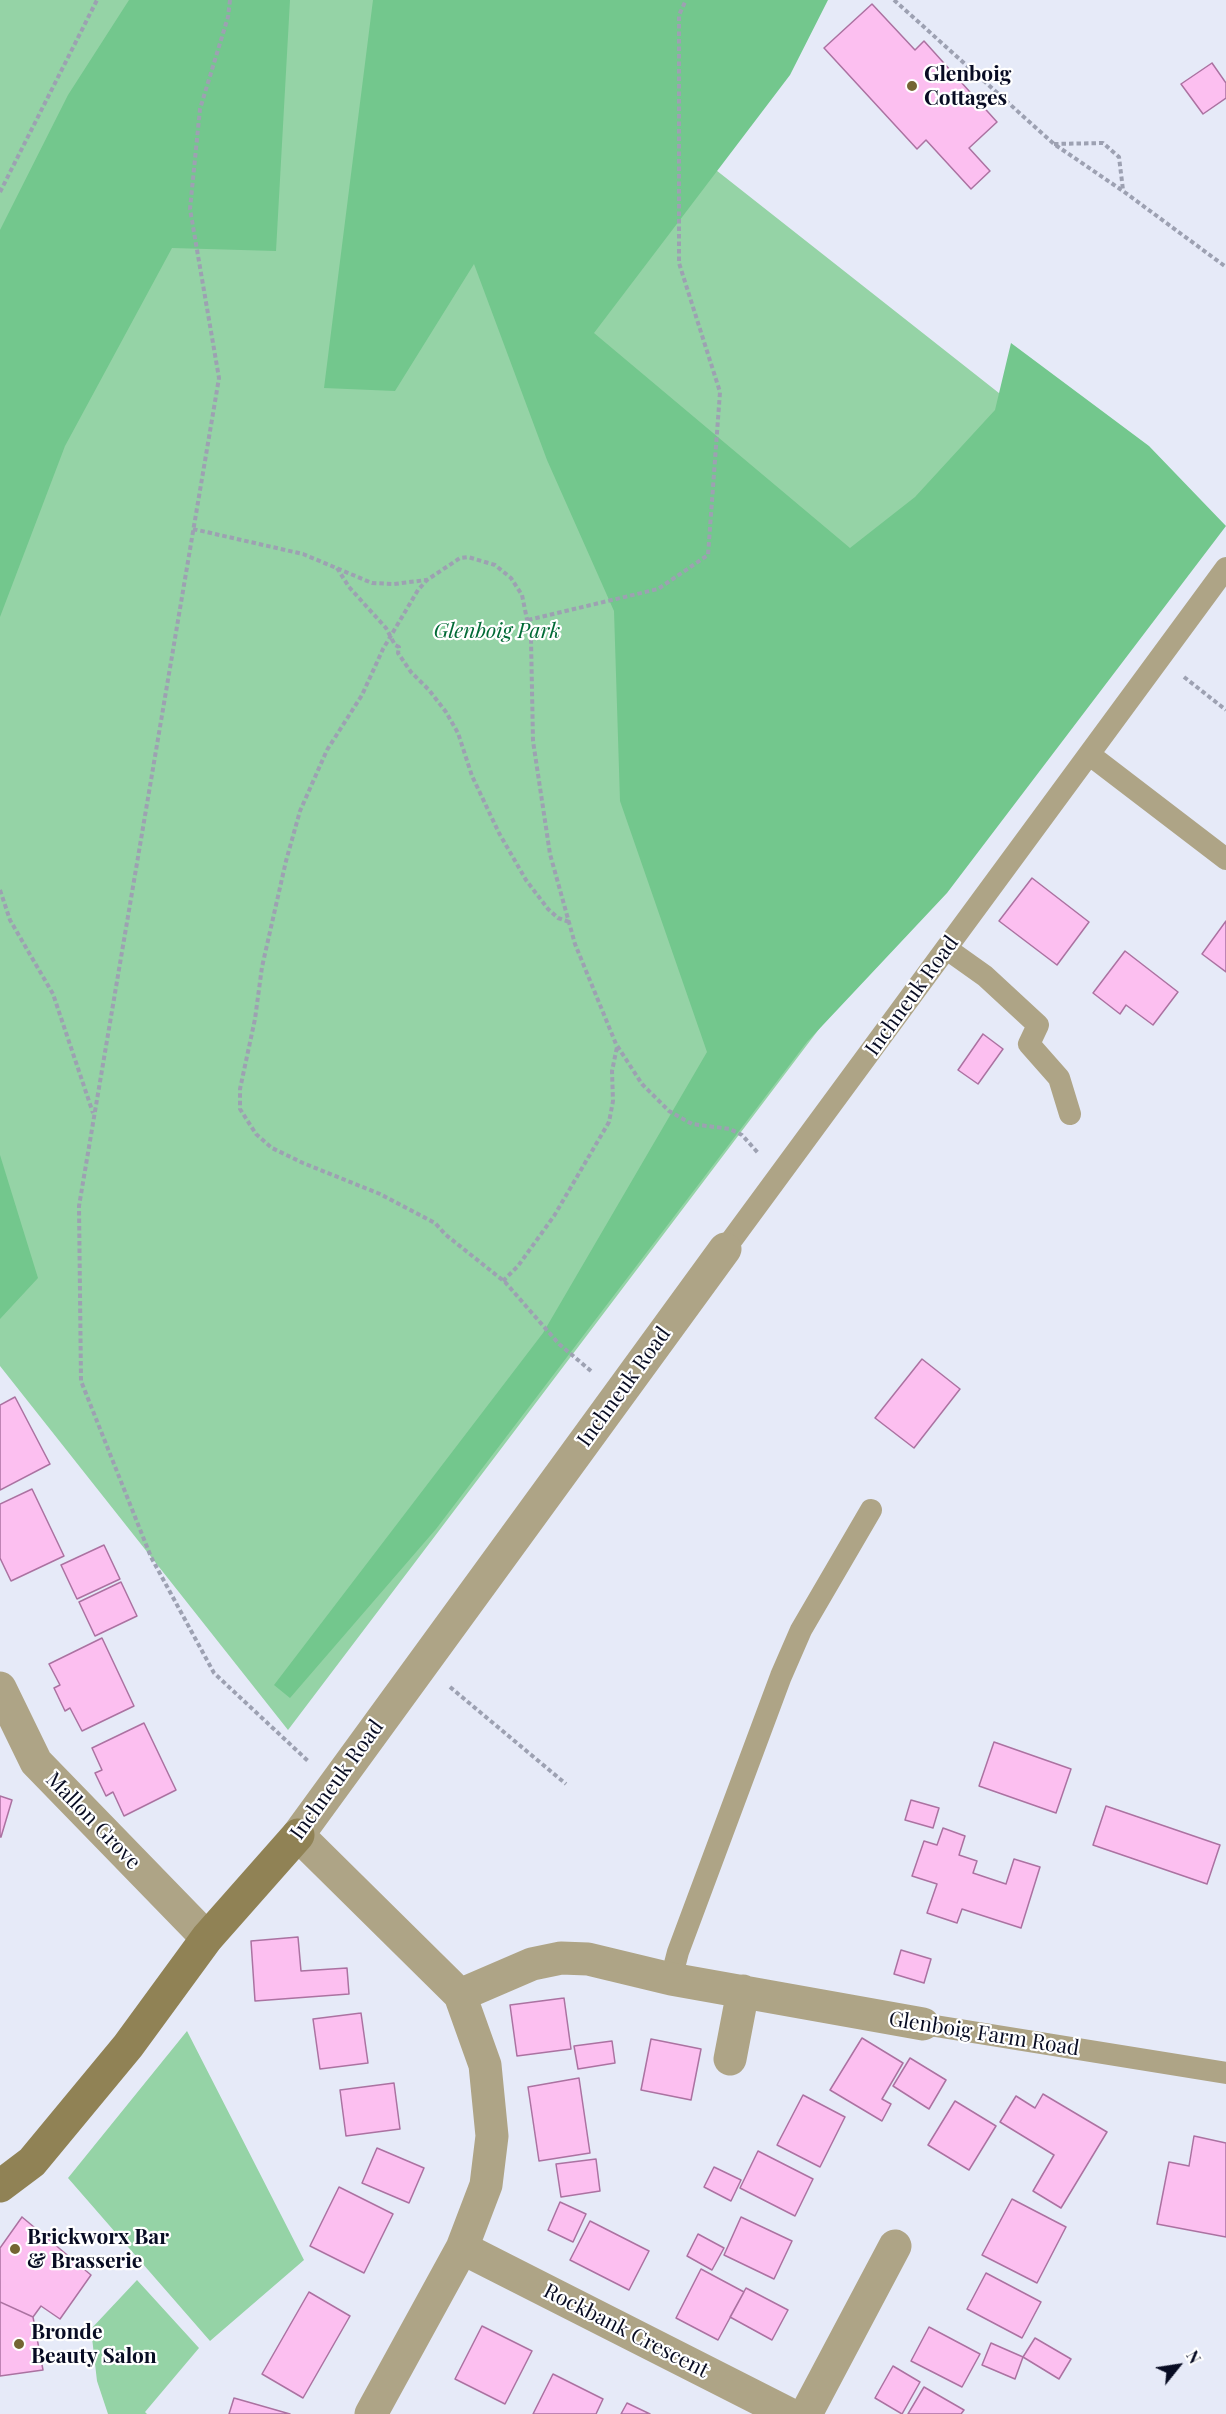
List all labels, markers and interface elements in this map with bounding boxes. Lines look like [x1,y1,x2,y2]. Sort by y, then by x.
place label: Glenboig Cottages [924,61,1011,111]
marker: Glenboig Cottages [905,79,919,93]
park label: Glenboig Park [434,618,560,644]
street label: Inchneuk Road [860,931,964,1061]
street label: Inchneuk Road [572,1322,676,1452]
street label: Inchneuk Road [285,1715,389,1845]
street label: Mallon Grove [40,1767,146,1875]
street label: Glenboig Farm Road [887,2006,1081,2062]
place label: Brickworx Bar & Brasserie [27,2224,169,2274]
marker: Brickworx Bar & Brasserie [8,2242,22,2256]
street label: Rockbank Crescent [539,2278,713,2384]
place label: Bronde Beauty Salon [31,2319,157,2369]
north arrow [1148,2336,1208,2396]
marker: Bronde Beauty Salon [12,2337,26,2351]
text: N [1182,2346,1206,2367]

